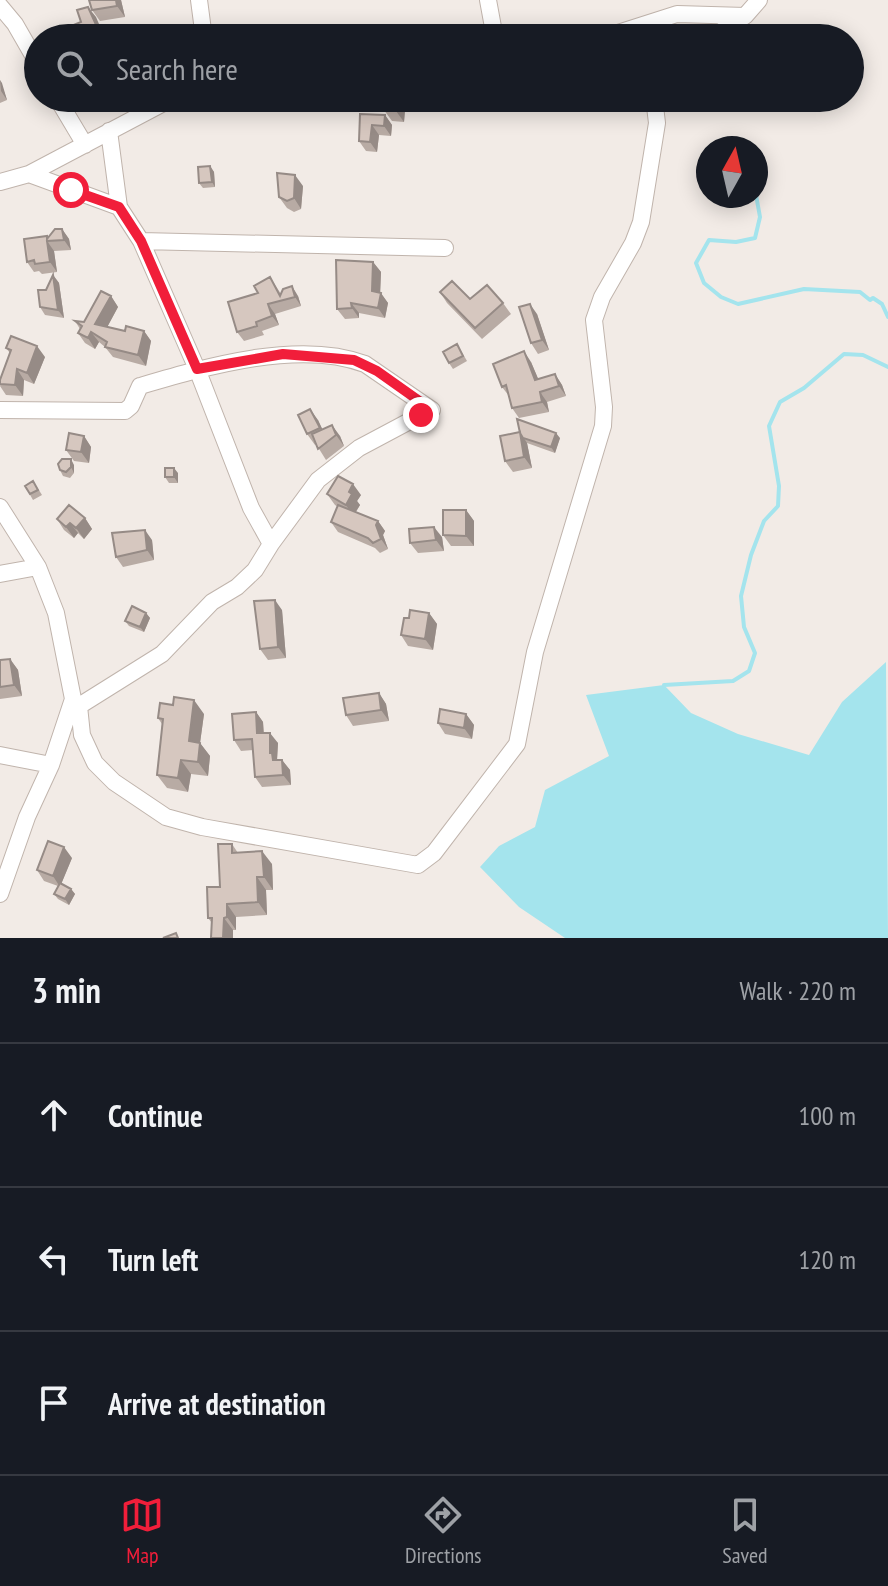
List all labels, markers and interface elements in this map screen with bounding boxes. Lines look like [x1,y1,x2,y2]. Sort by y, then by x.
search box [24,24,864,112]
icon: search [52,46,96,90]
text: Search here [116,49,238,88]
north arrow [696,136,768,208]
route start [53,172,89,208]
route end [403,397,439,433]
text: 3 min [32,968,101,1012]
text: Walk · 220 m [739,974,856,1007]
icon: ahead [32,1093,76,1137]
text: Continue [108,1096,203,1135]
text: 100 m [798,1099,856,1132]
icon: left [32,1237,76,1281]
text: Turn left [108,1240,198,1279]
text: 120 m [798,1243,856,1276]
icon: arrive [32,1381,76,1425]
text: Arrive at destination [108,1384,326,1423]
tab: Map [120,1493,164,1569]
tab: Directions [405,1493,482,1569]
tab: Saved [722,1493,768,1569]

